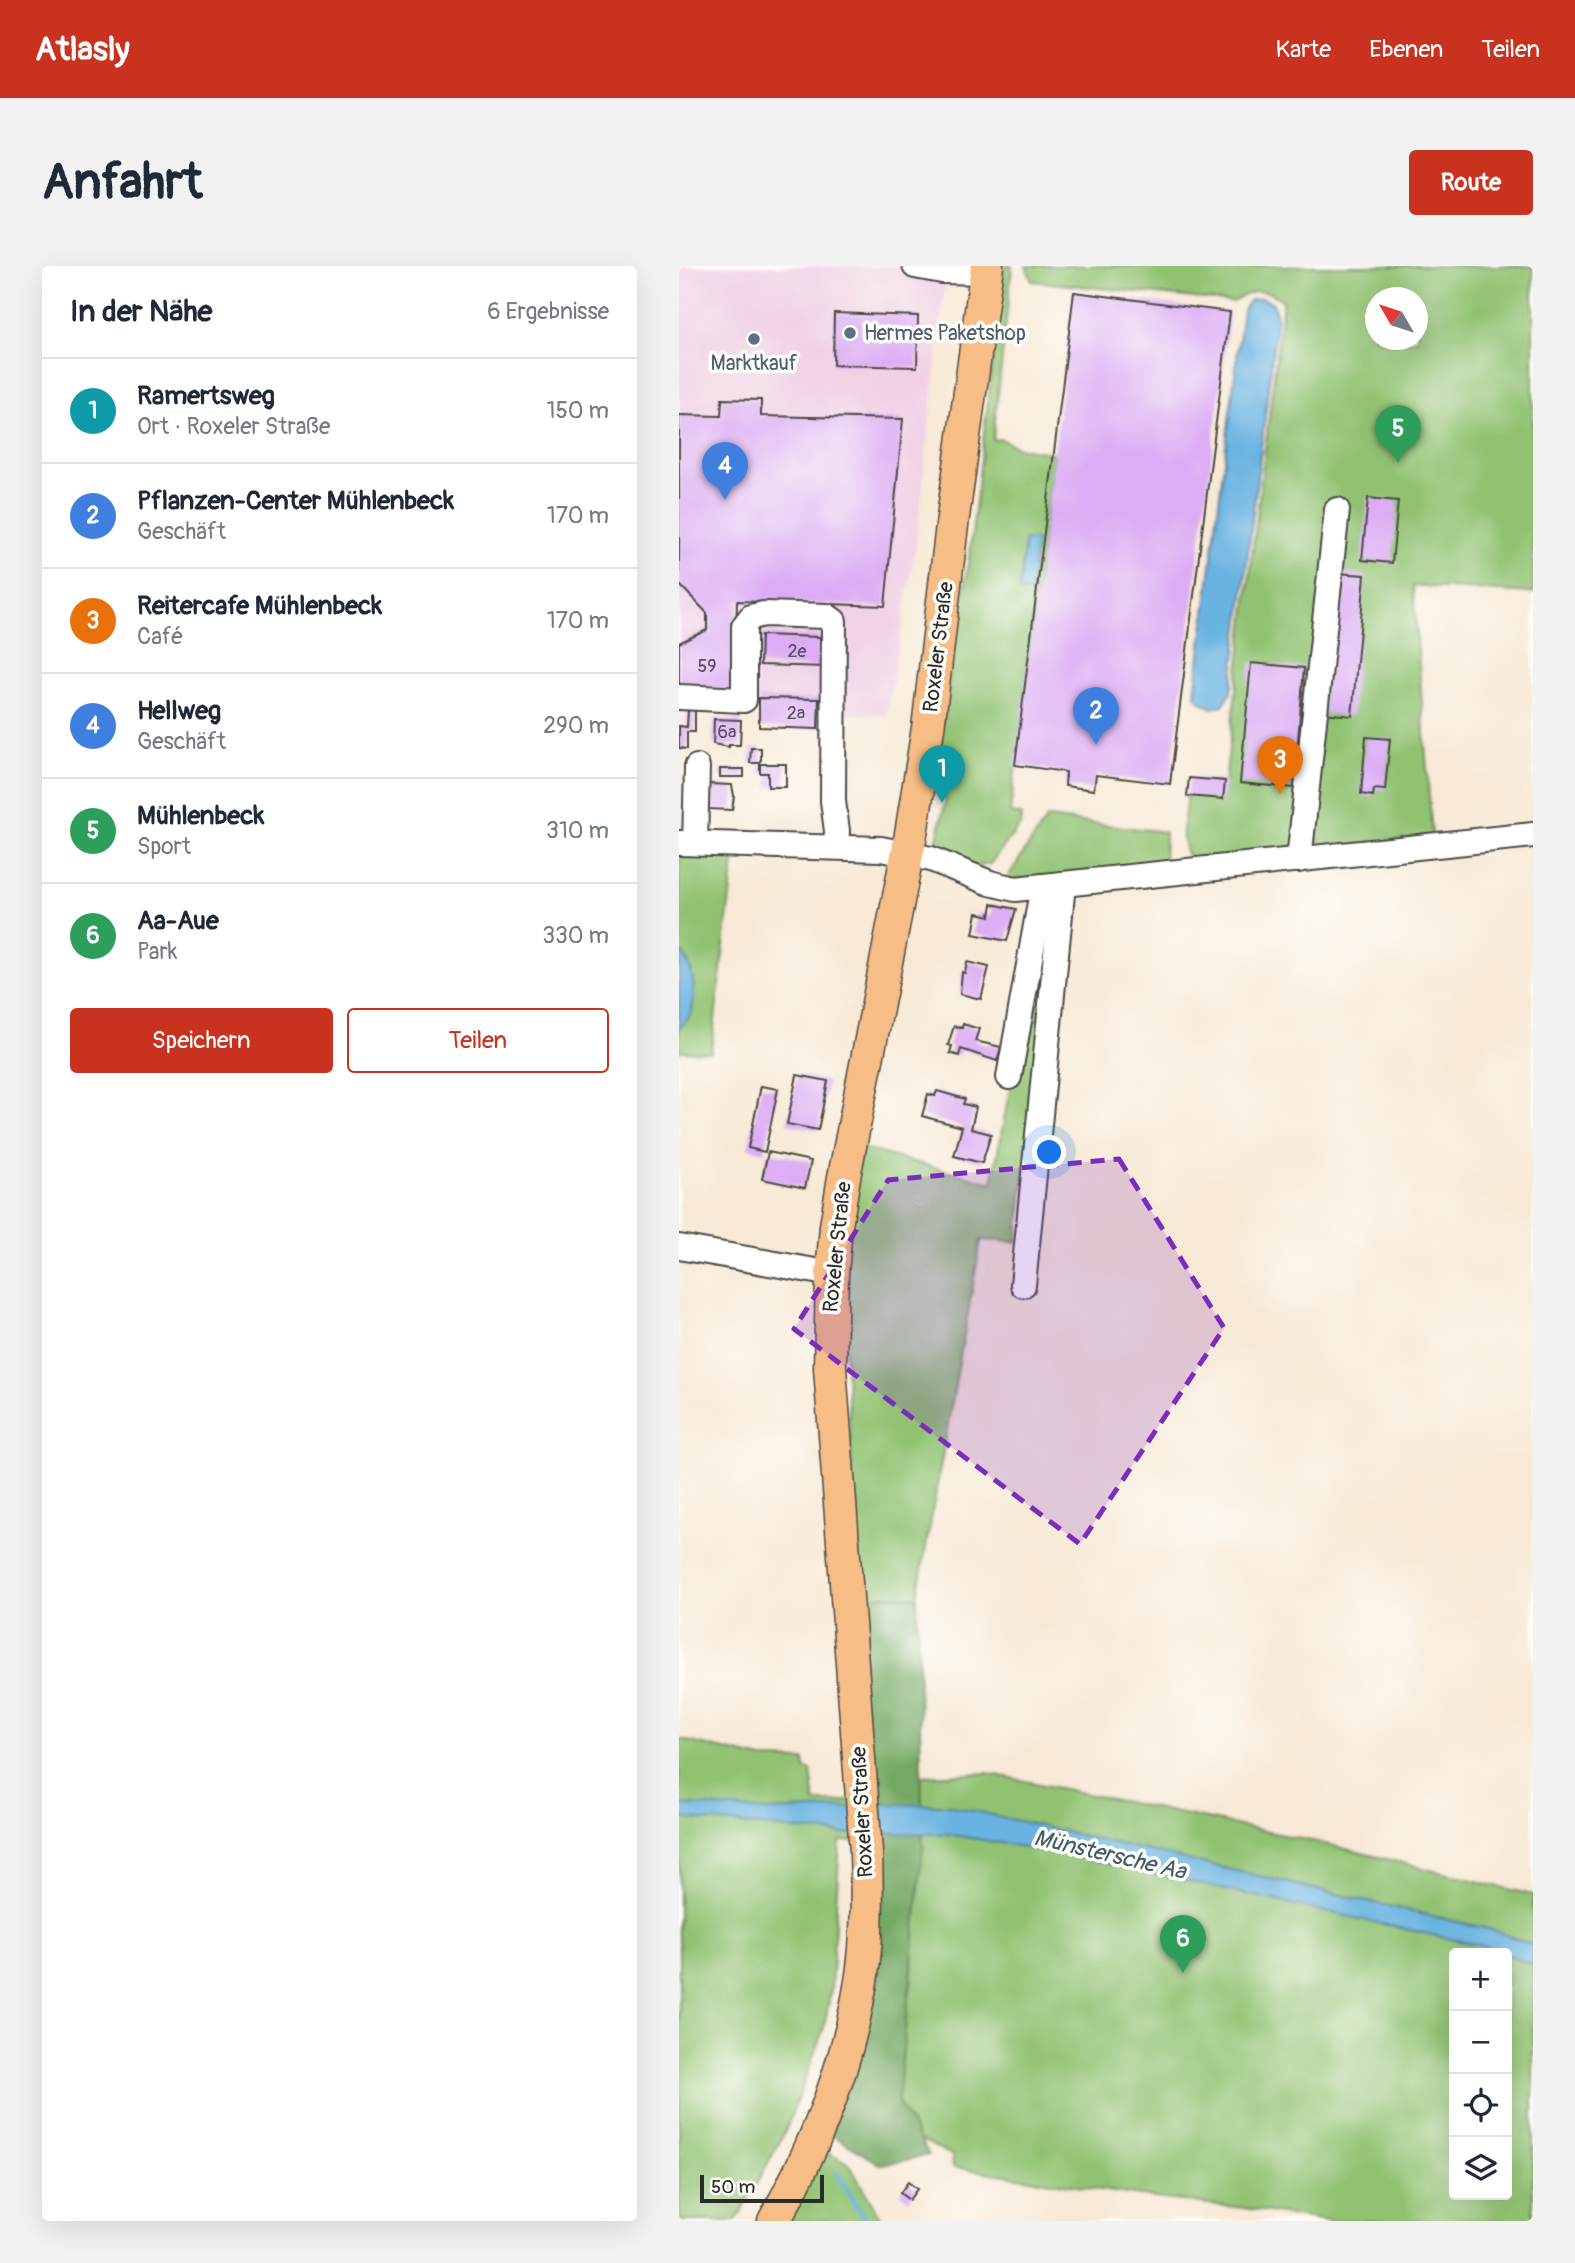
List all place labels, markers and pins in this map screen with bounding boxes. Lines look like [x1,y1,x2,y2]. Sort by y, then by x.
place label: Hermes Paketshop [864,320,1026,347]
marker: Hermes Paketshop [842,325,858,341]
marker: Marktkauf [746,331,762,347]
place label: Marktkauf [711,350,798,377]
pin: 5 [1375,405,1421,463]
pin: 4 [702,442,748,500]
pin: 2 [1073,687,1119,745]
pin: 3 [1257,736,1303,794]
pin: 1 [919,745,965,803]
pin: 6 [1160,1915,1206,1973]

